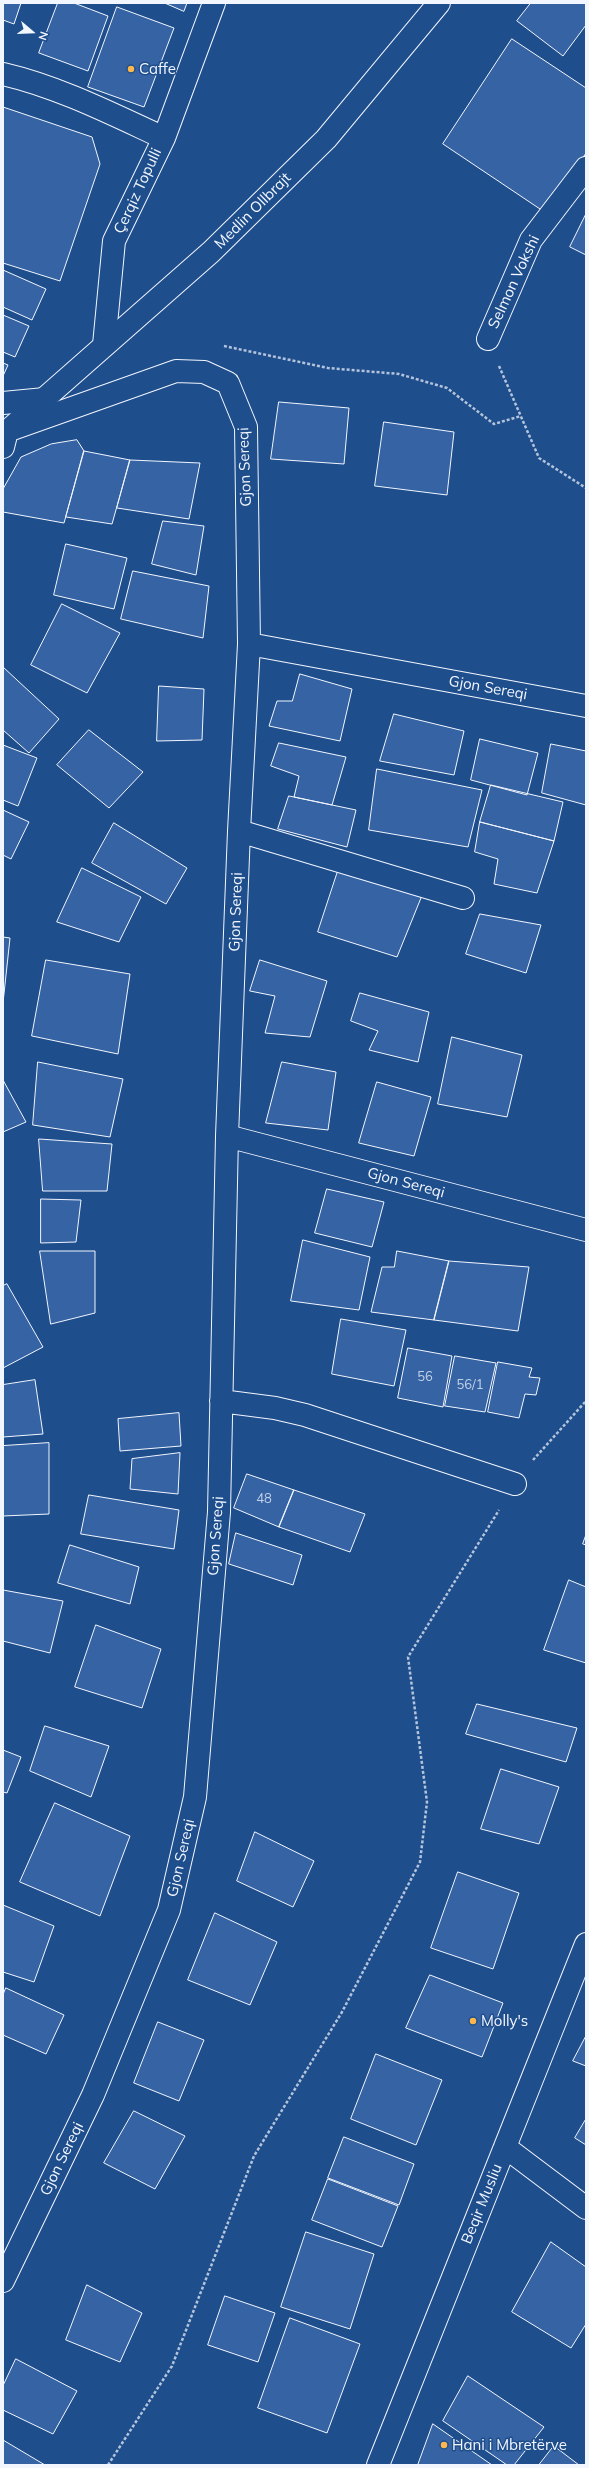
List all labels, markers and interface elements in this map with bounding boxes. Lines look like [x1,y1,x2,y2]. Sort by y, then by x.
north arrow [12,12,52,52]
text: N [35,30,51,42]
place label: Caffe [139,60,176,78]
marker: Caffe [126,64,136,74]
street label: Çerqiz Topulli [110,145,166,237]
street label: Medlin Ollbrajt [211,169,295,253]
street label: Selmon Vokshi [484,232,544,332]
street label: Gjon Sereqi [235,427,255,507]
street label: Gjon Sereqi [447,672,529,704]
street label: Gjon Sereqi [226,872,246,952]
street label: Gjon Sereqi [365,1164,447,1202]
house number: 56 [417,1369,433,1385]
house number: 56/1 [456,1377,484,1393]
house number: 48 [256,1491,272,1507]
street label: Gjon Sereqi [204,1496,228,1576]
street label: Gjon Sereqi [163,1817,199,1899]
place label: Molly's [481,2012,528,2030]
marker: Molly's [468,2016,478,2026]
street label: Gjon Sereqi [37,2119,87,2199]
street label: Beqir Musliu [458,2161,506,2247]
place label: Hani i Mbretërve [452,2436,567,2454]
marker: Hani i Mbretërve [439,2440,449,2450]

